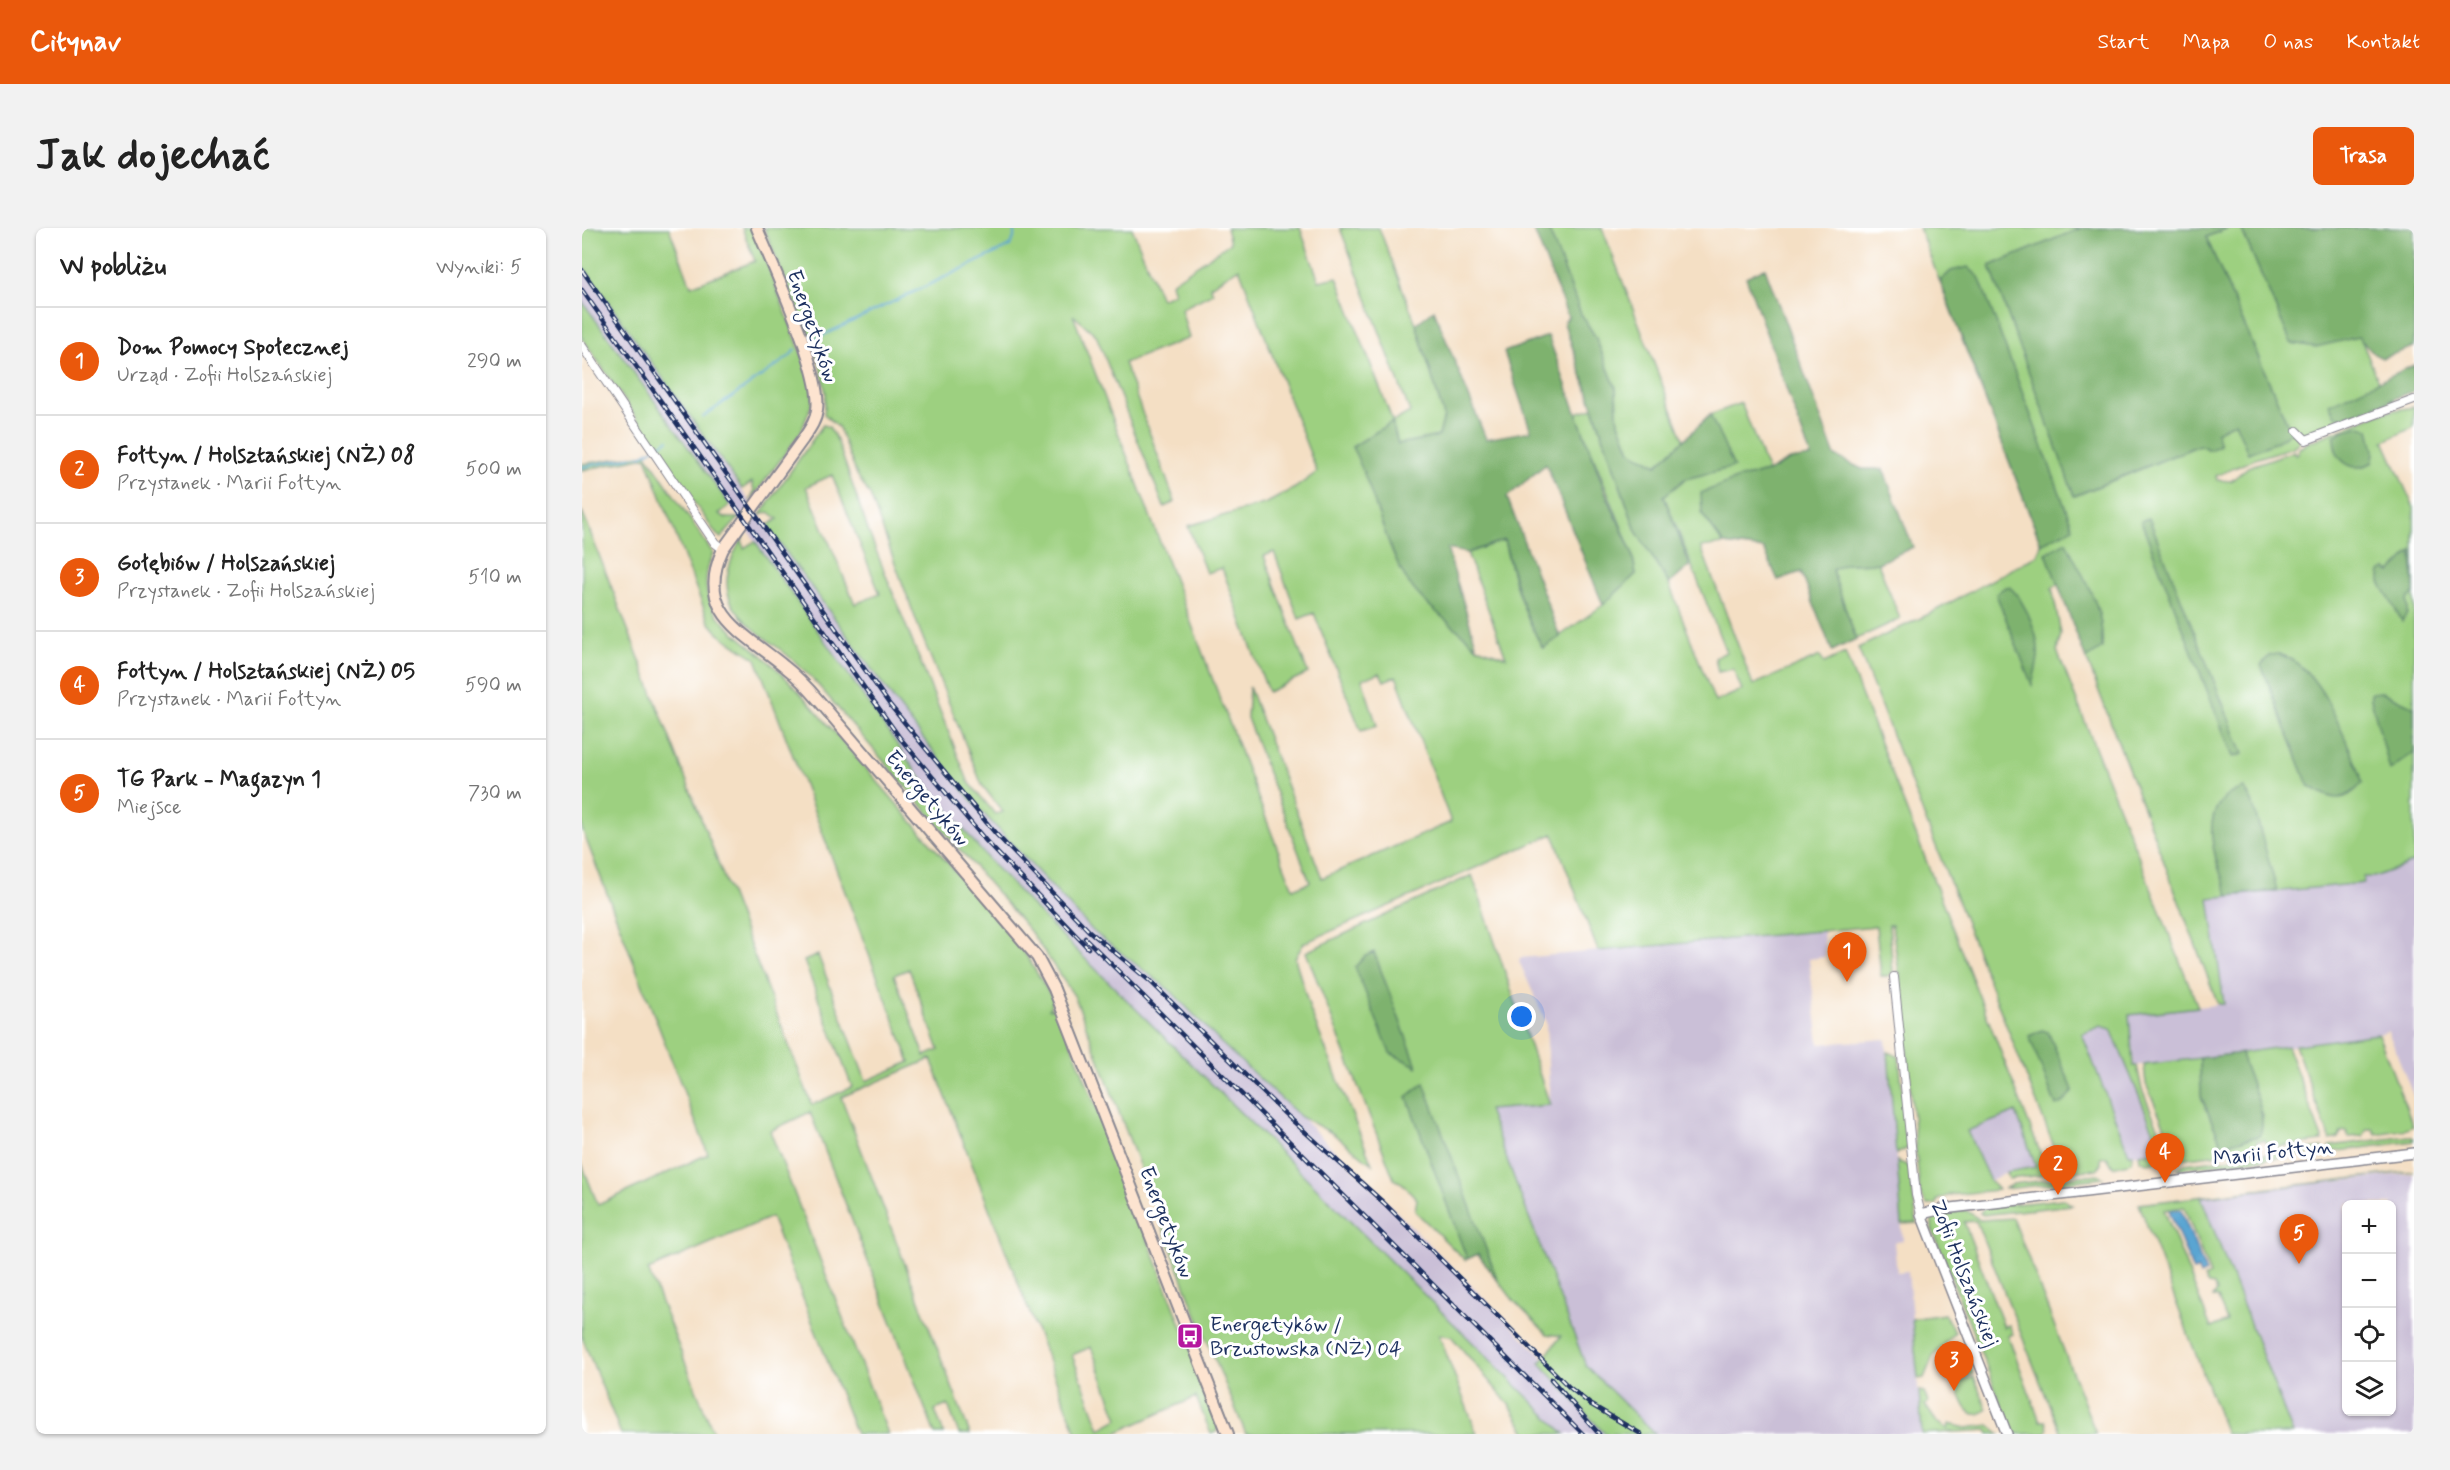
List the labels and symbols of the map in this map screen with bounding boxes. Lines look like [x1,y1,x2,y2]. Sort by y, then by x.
street label: Energetyków [779,266,844,387]
street label: Energetyków [878,745,976,853]
pin: 1 [1828,932,1866,982]
your location [1507,1002,1536,1031]
street label: Marii Fołtyn [2212,1133,2335,1173]
pin: 4 [2146,1134,2184,1183]
pin: 2 [2038,1146,2078,1195]
street label: Energetyków [1131,1163,1200,1283]
street label: Zofii Holszańskiej [1923,1196,2005,1351]
pin: 5 [2280,1214,2318,1264]
place label: Energetyków / Brzustowska (NŻ) 04 [1210,1311,1402,1363]
bus stop icon: Energetyków / Brzustowska (NŻ) 04 [1175,1321,1205,1351]
pin: 3 [1934,1342,1974,1391]

